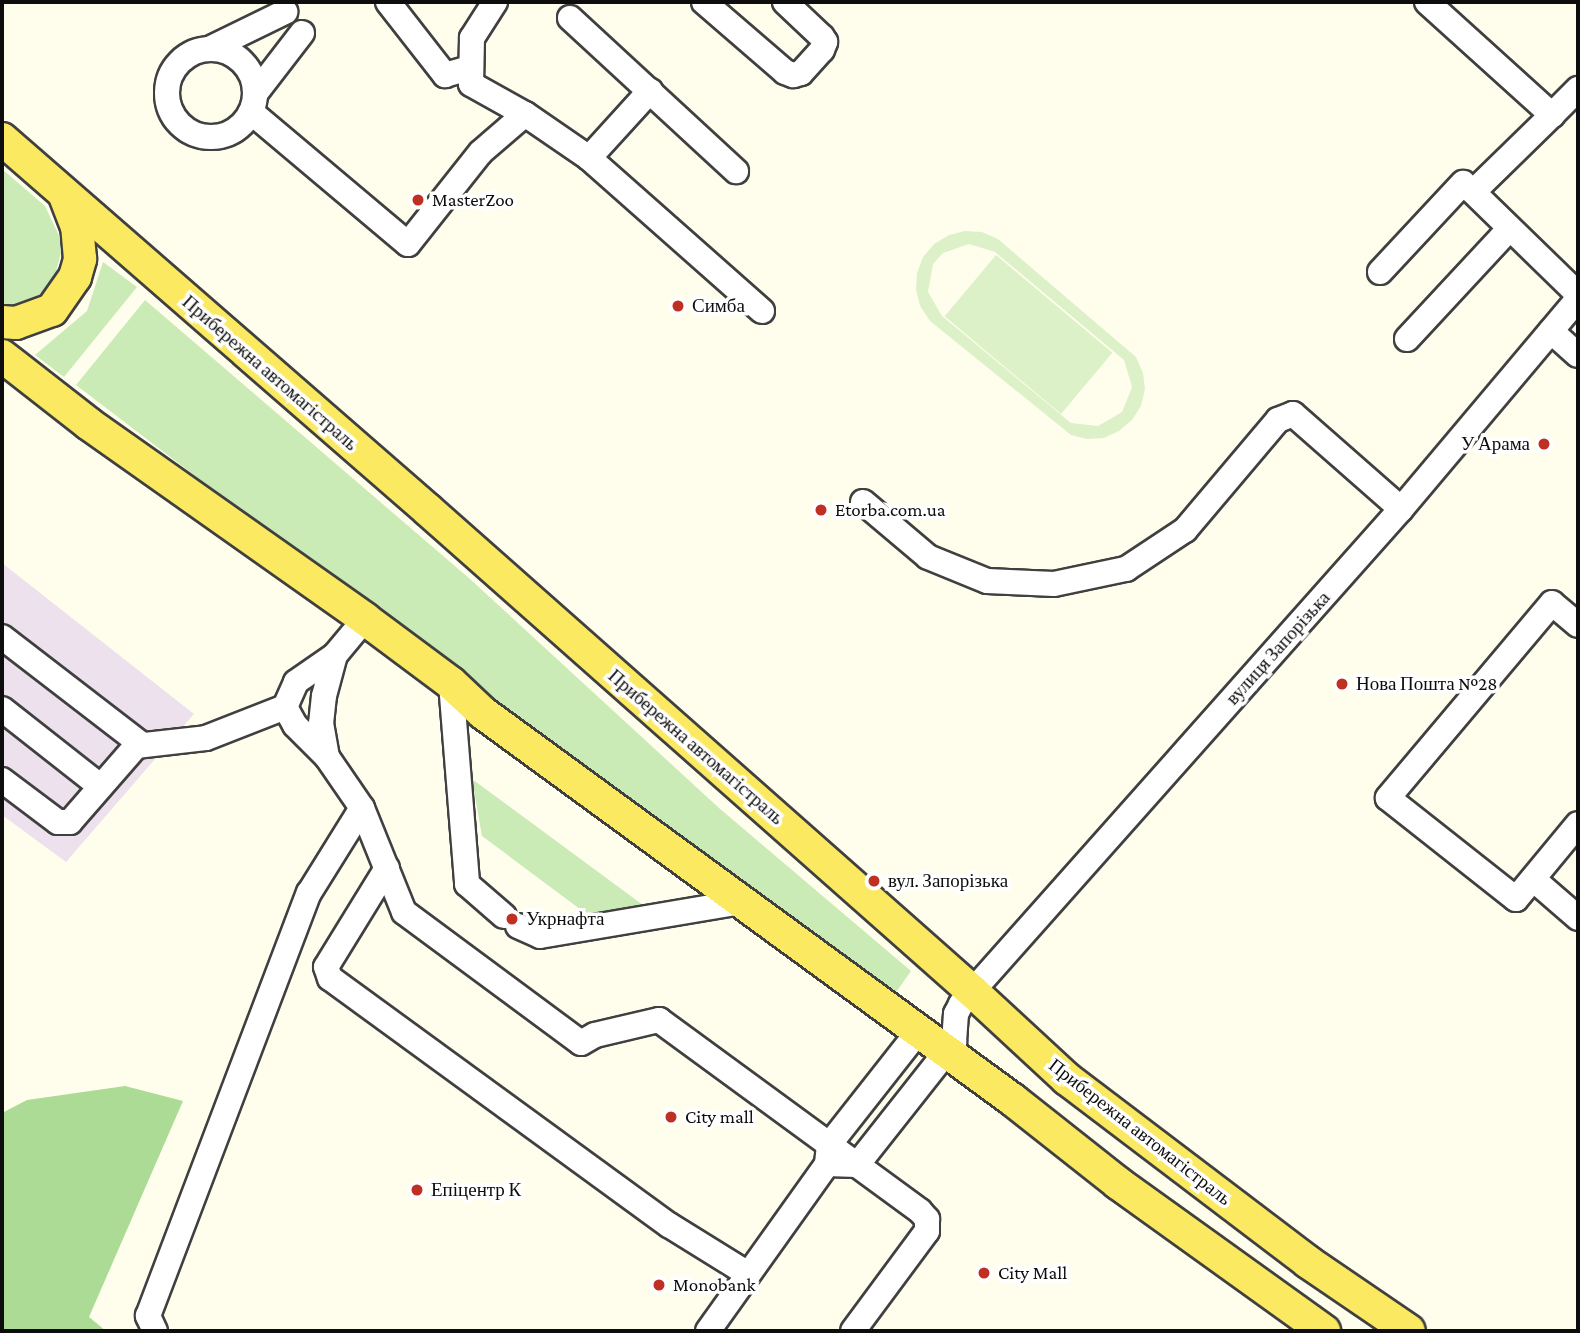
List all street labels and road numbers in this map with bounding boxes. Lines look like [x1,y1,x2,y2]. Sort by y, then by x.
street label: Прибережна автомагістраль [178,291,362,455]
street label: вулиця Запорізька [1221,587,1335,709]
street label: Прибережна автомагістраль [604,665,788,829]
street label: Прибережна автомагістраль [1044,1054,1236,1210]

